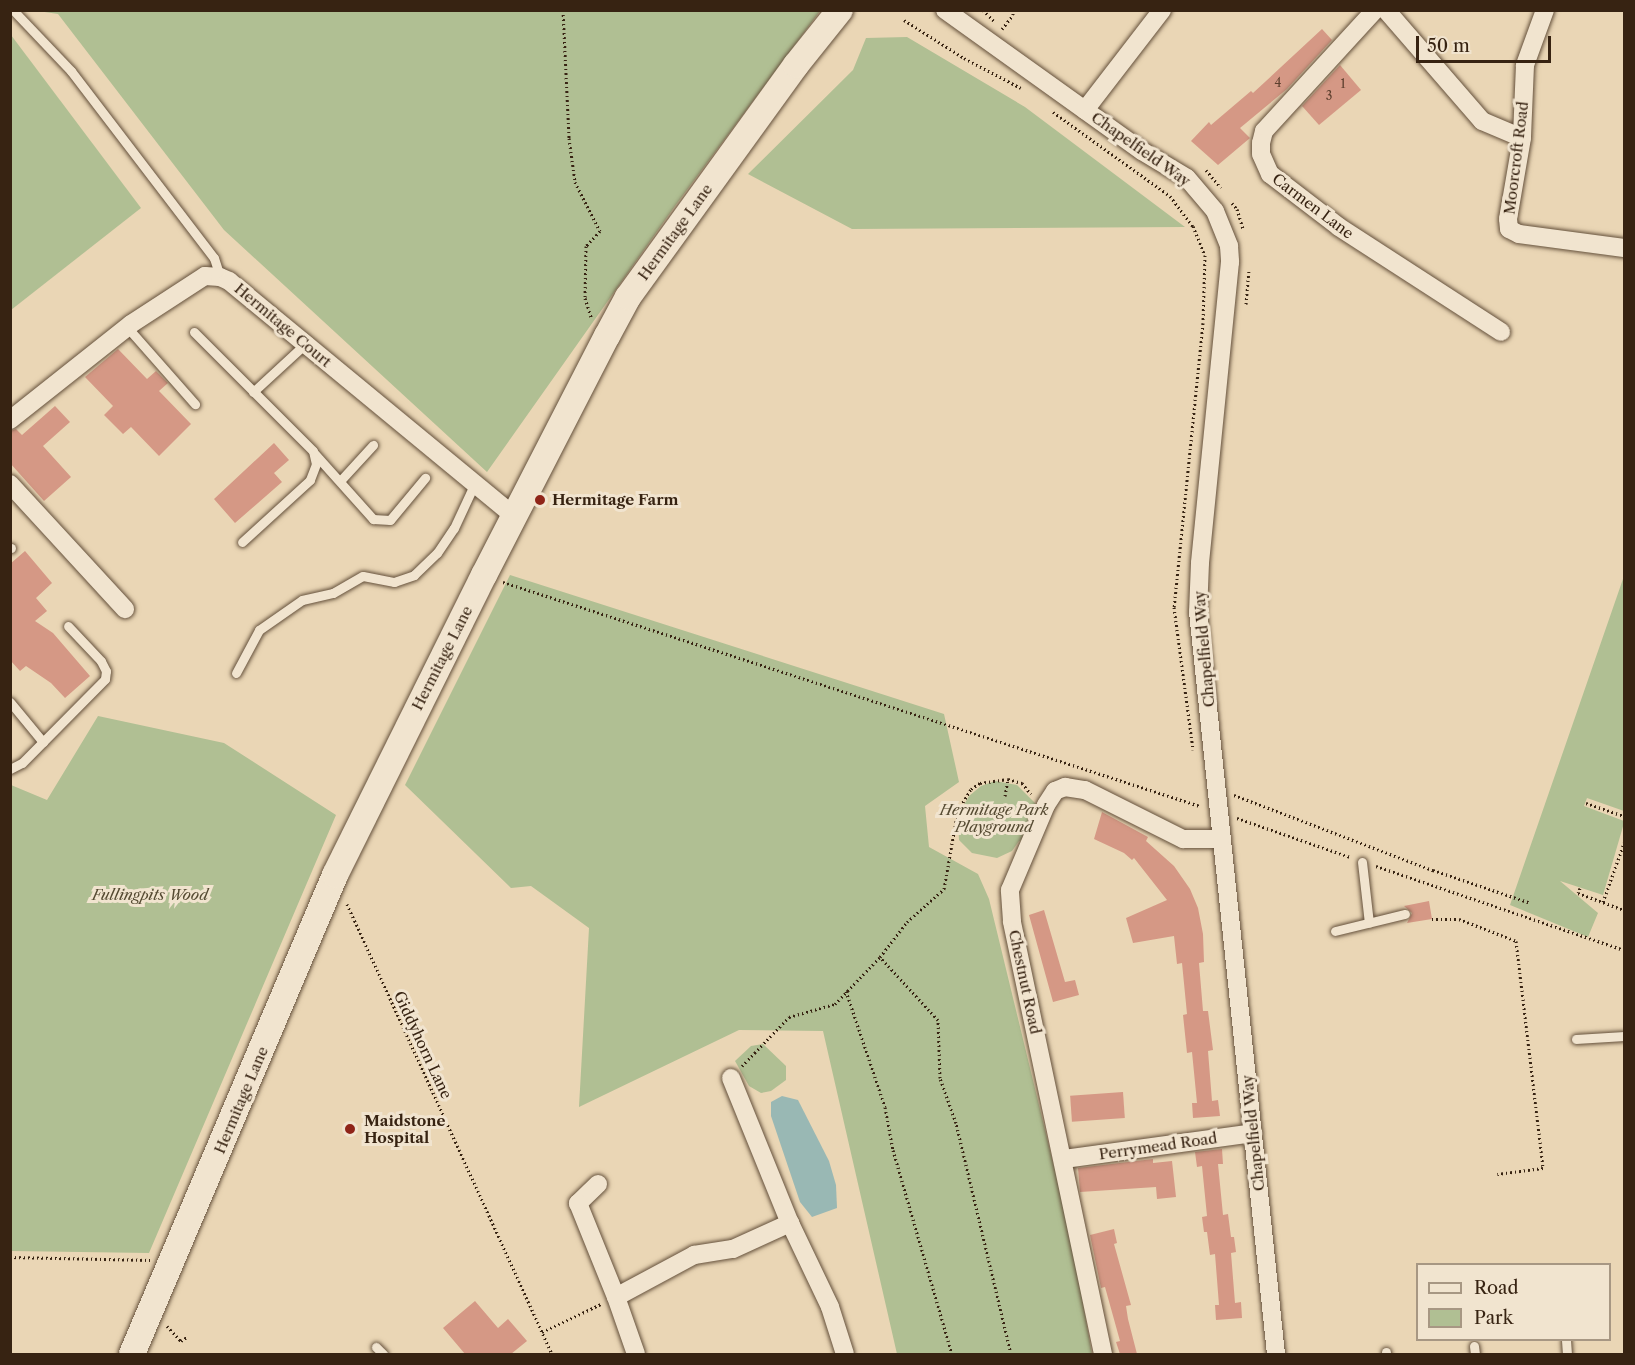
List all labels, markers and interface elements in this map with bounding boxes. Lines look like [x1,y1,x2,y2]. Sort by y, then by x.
scale bar [1419,24,1554,62]
text: 50 m [1427,35,1470,57]
house number: 4 [1275,76,1281,90]
house number: 1 [1340,77,1346,91]
house number: 3 [1326,89,1332,103]
street label: Moorcroft Road [1500,100,1532,216]
street label: Chapelfield Way [1088,108,1194,190]
street label: Carmen Lane [1269,170,1357,242]
street label: Hermitage Lane [634,180,716,284]
street label: Hermitage Court [231,279,335,371]
place label: Hermitage Farm [552,491,678,509]
marker: Hermitage Farm [533,493,547,507]
street label: Chapelfield Way [1190,590,1218,708]
street label: Hermitage Lane [408,603,476,713]
park label: Hermitage Park Playground [939,800,1049,835]
park label: Fullingpits Wood [92,886,208,904]
street label: Chestnut Road [1005,928,1045,1036]
street label: Giddyhorn Lane [390,988,456,1102]
street label: Hermitage Lane [210,1044,272,1156]
street label: Chapelfield Way [1238,1074,1268,1192]
place label: Maidstone Hospital [364,1111,446,1146]
marker: Maidstone Hospital [341,1120,359,1138]
street label: Perrymead Road [1098,1129,1218,1163]
legend [1416,1263,1611,1341]
text: Road [1474,1277,1519,1299]
text: Park [1474,1307,1513,1329]

